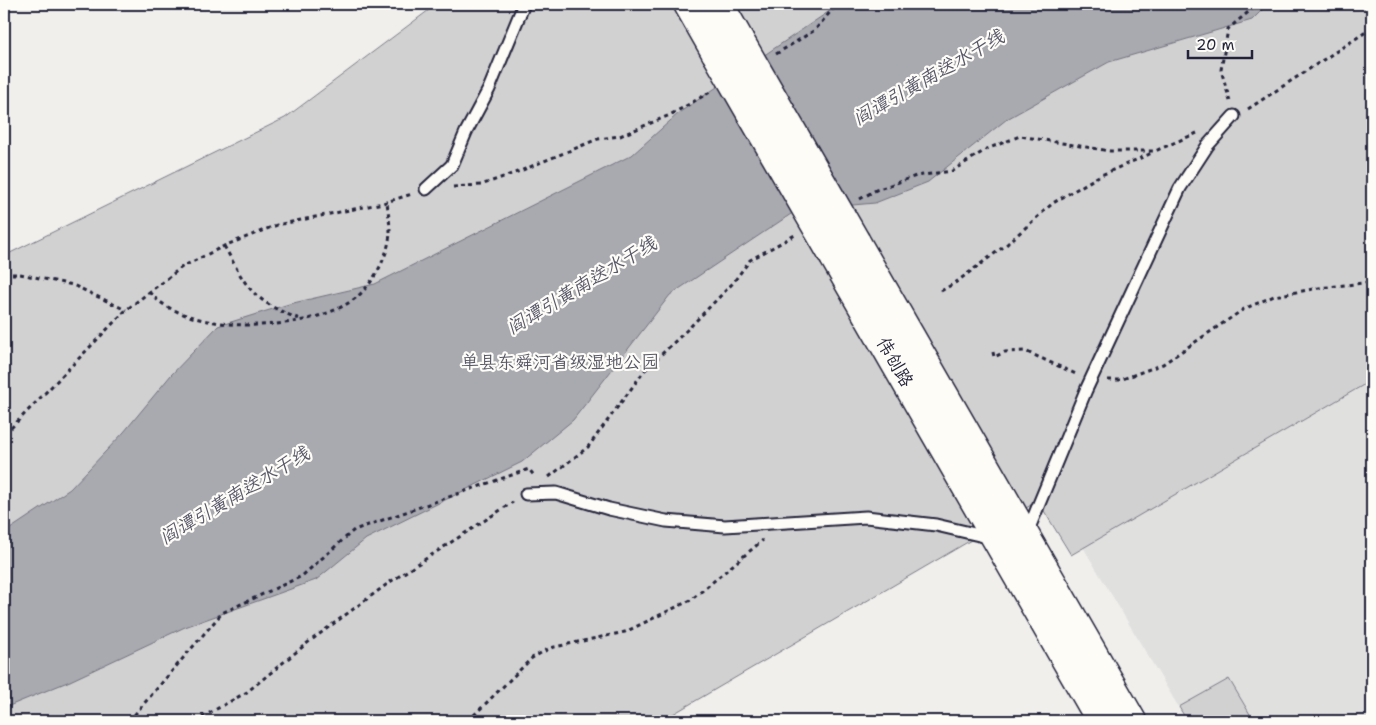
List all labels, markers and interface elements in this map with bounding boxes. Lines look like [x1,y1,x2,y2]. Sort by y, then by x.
water label: 阎谭引黄南送水干线 [848,23,1009,131]
scale bar [1188,28,1252,60]
text: 20 m [1196,35,1235,55]
water label: 阎谭引黄南送水干线 [502,230,662,340]
street label: 伟创路 [871,333,919,391]
park label: 单县东舜河省级湿地公园 [461,350,659,374]
water label: 阎谭引黄南送水干线 [155,440,315,550]

